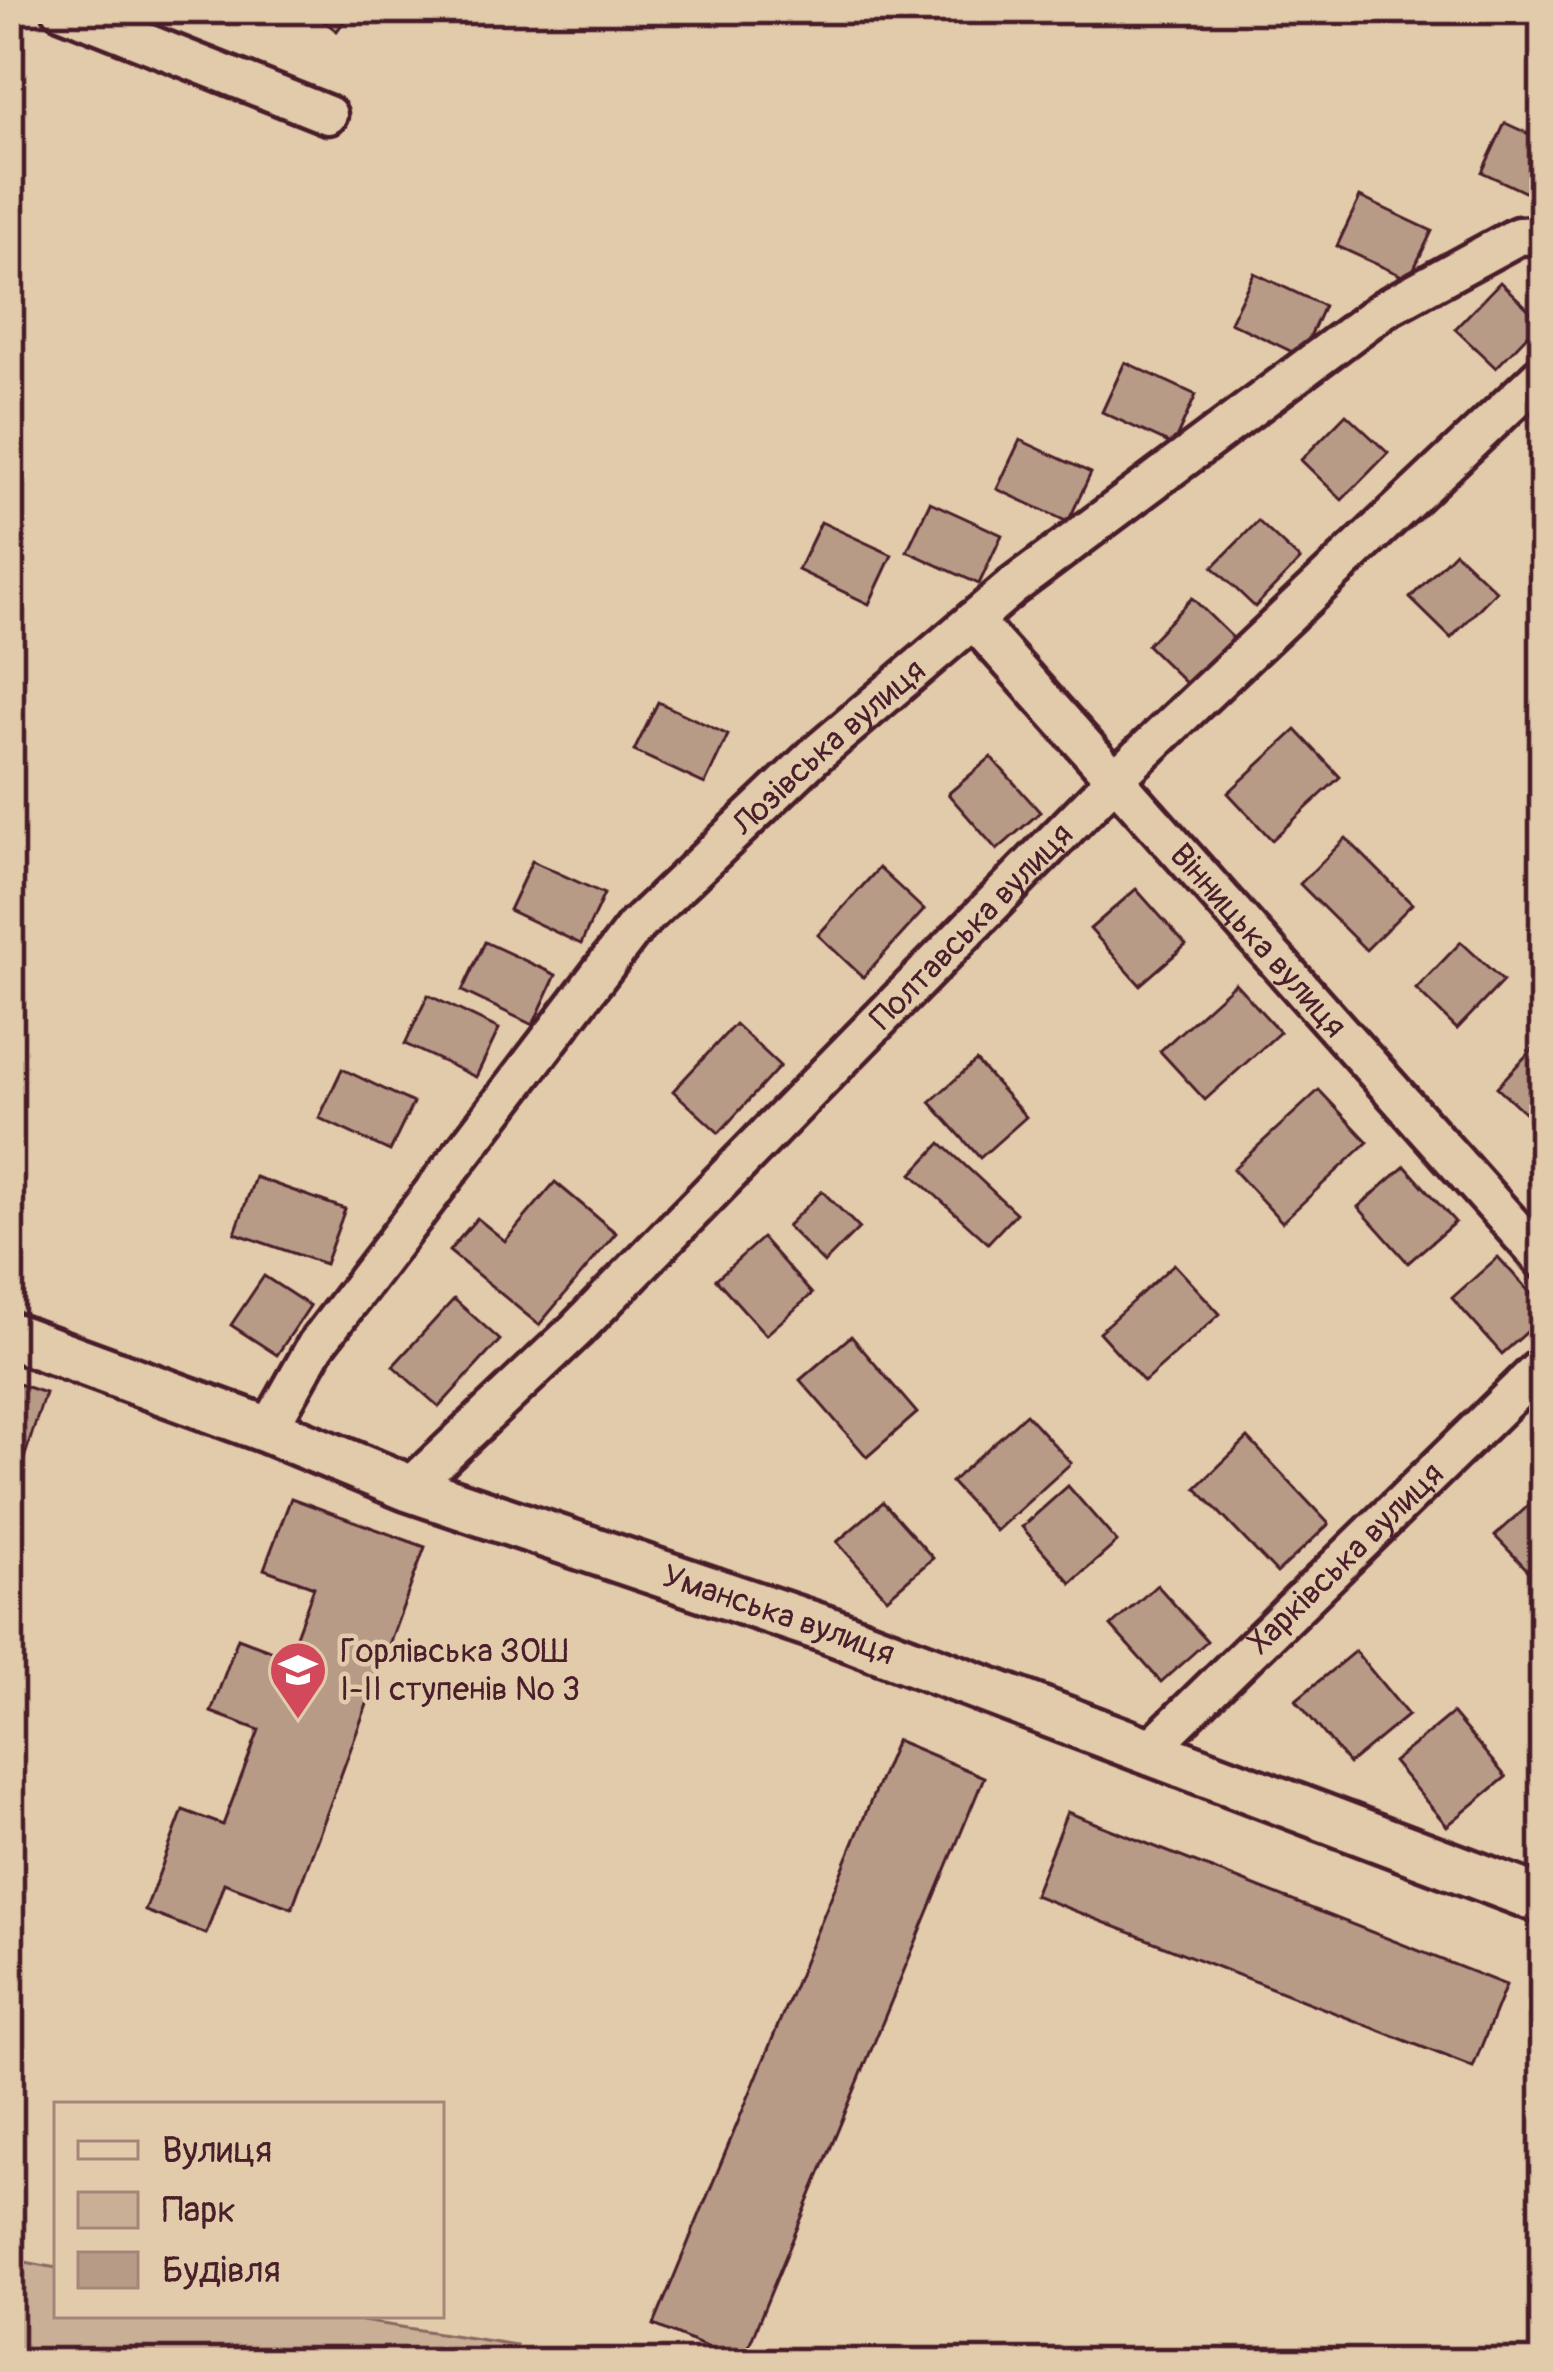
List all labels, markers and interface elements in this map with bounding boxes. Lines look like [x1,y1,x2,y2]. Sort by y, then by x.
street label: Лозівська вулиця [723,650,934,845]
street label: Полтавська вулиця [861,814,1081,1038]
street label: Вінницька вулиця [1161,835,1356,1046]
street label: Харківська вулиця [1239,1453,1452,1663]
street label: Уманська вулиця [657,1555,901,1674]
place label: Горлівська ЗОШ І-ІІ ступенів № 3 [340,1631,580,1710]
school or university icon: Горлівська ЗОШ І-ІІ ступенів № 3 [267,1639,329,1721]
legend [54,2102,444,2318]
text: Вулиця [162,2128,272,2173]
text: Парк [162,2188,236,2233]
text: Будівля [162,2248,281,2293]

